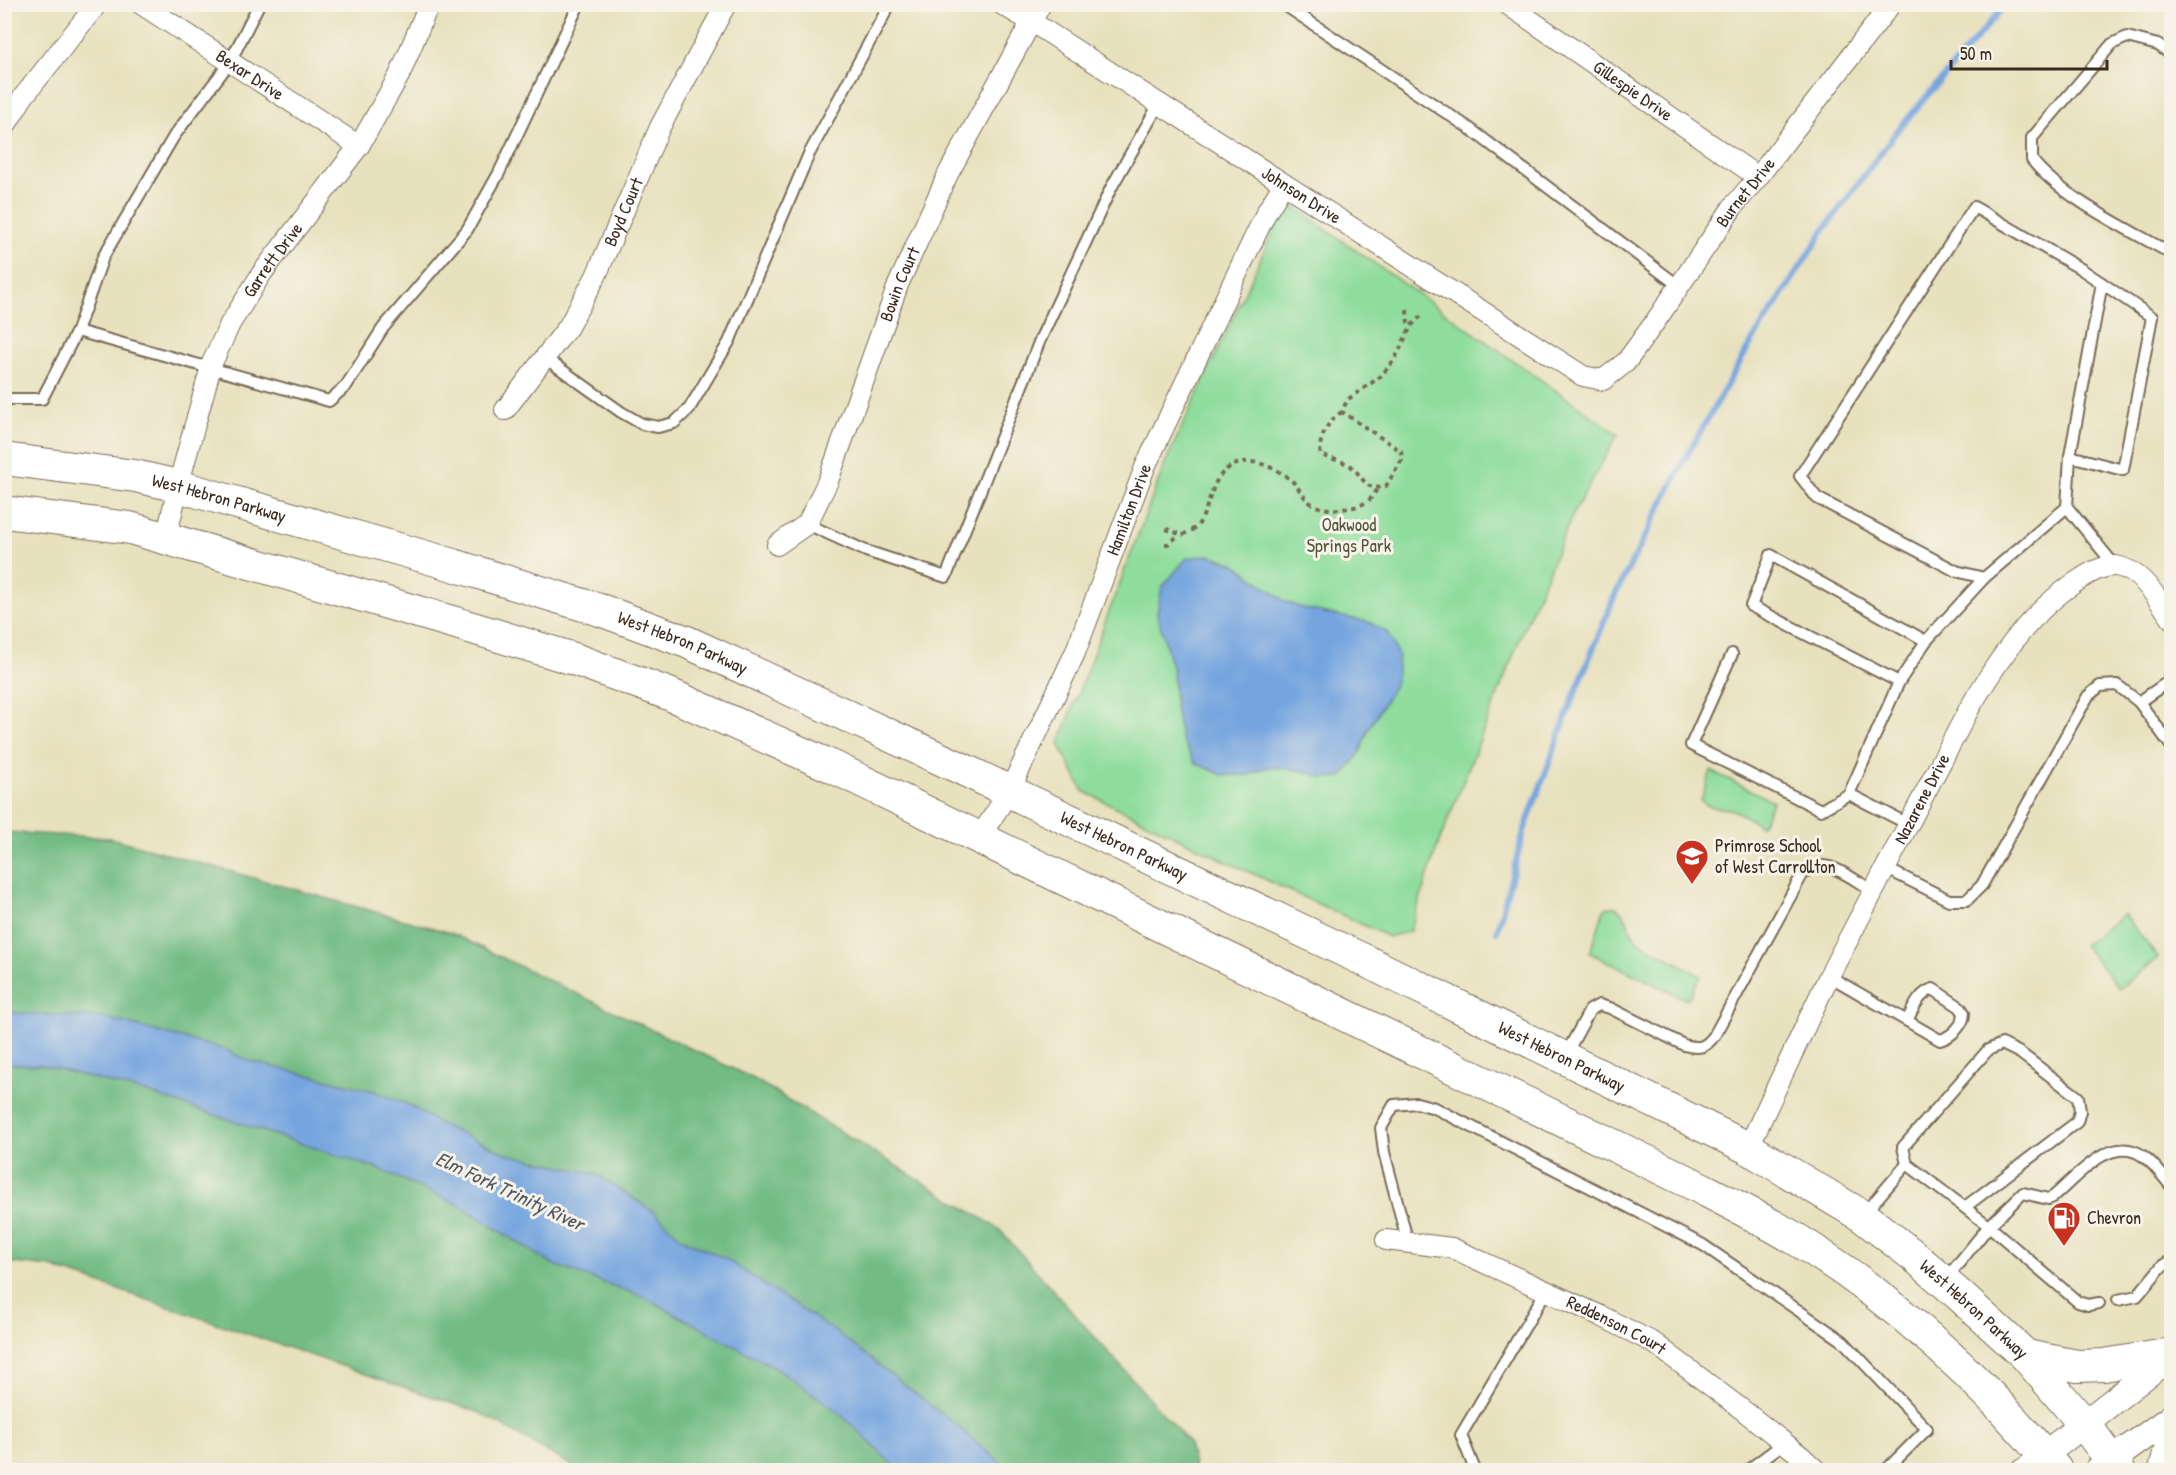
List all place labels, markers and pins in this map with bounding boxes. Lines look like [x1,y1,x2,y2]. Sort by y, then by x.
place label: Primrose School of West Carrollton [1715,833,1836,879]
school or university icon: Primrose School of West Carrollton [1674,838,1710,885]
fuel station icon: Chevron [2046,1200,2082,1247]
place label: Chevron [2087,1205,2141,1230]

